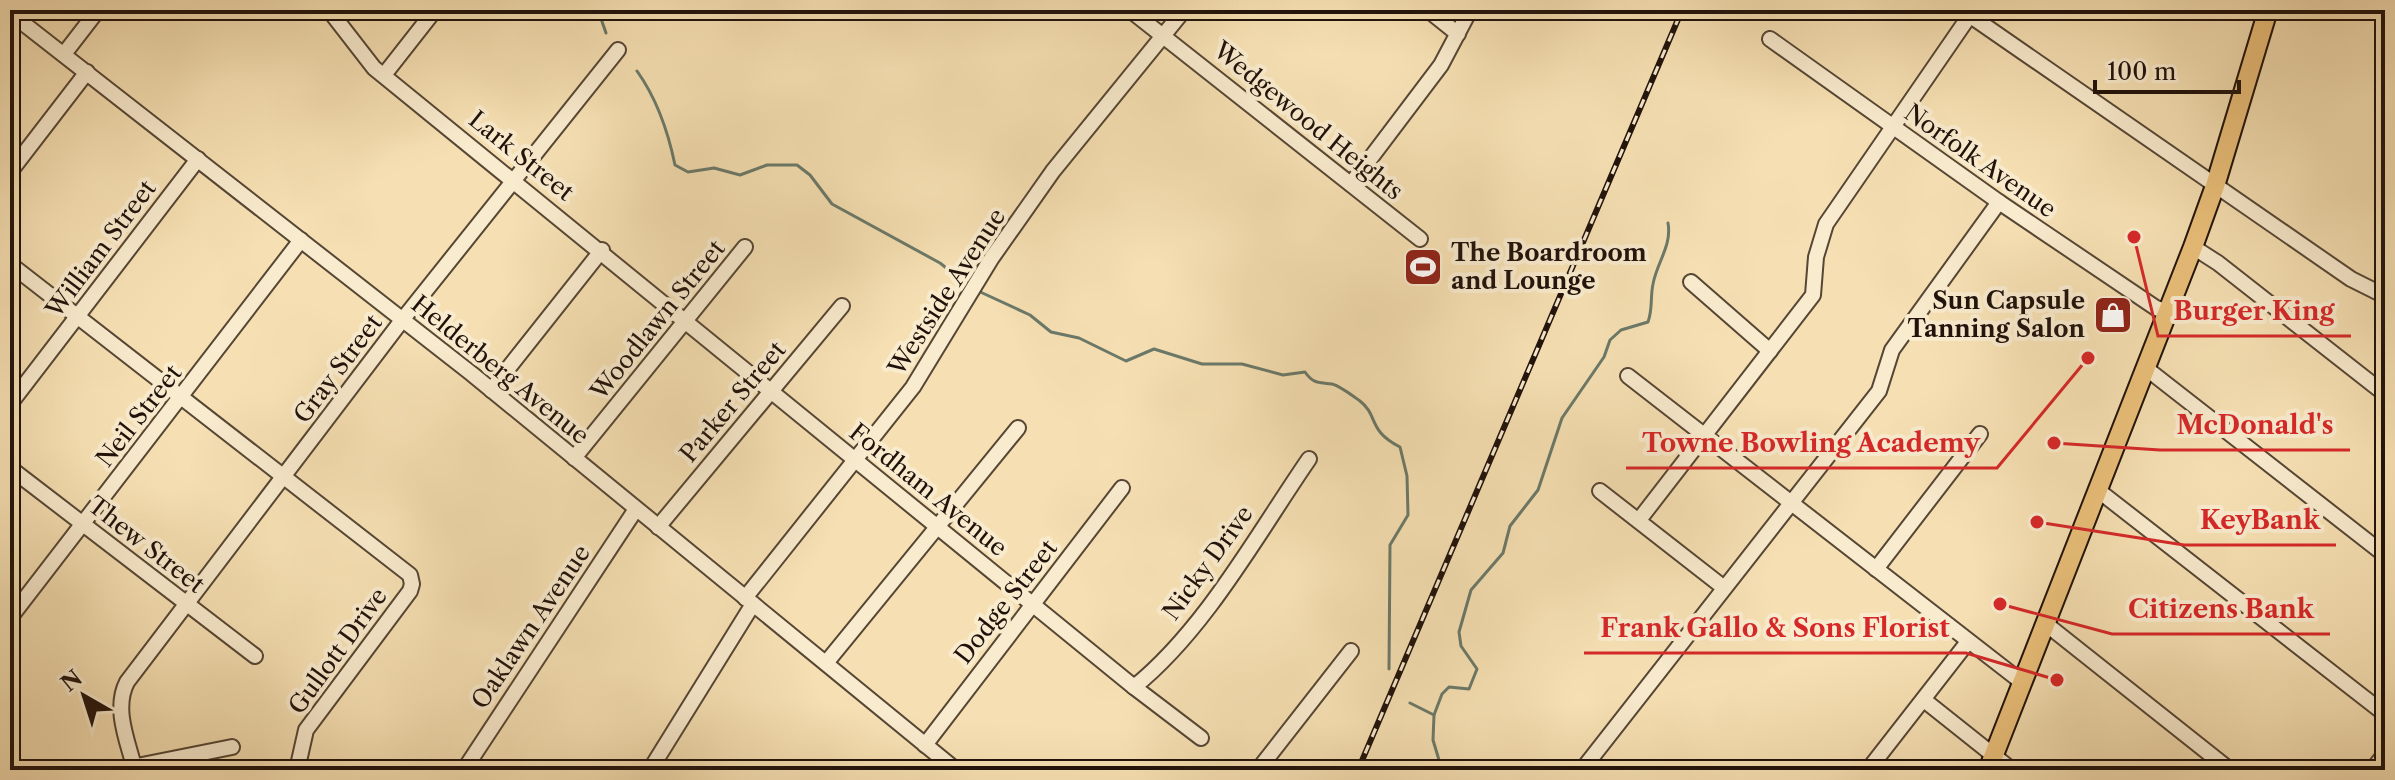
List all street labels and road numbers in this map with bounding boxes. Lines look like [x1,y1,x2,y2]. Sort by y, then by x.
street label: Wedgewood Heights [1207,35,1409,206]
street label: Norfolk Avenue [1899,98,2062,224]
street label: Lark Street [463,105,580,207]
street label: William Street [39,174,162,324]
street label: Westside Avenue [881,203,1011,381]
street label: Woodlawn Street [584,234,731,406]
street label: Helderberg Avenue [406,289,595,450]
street label: Gray Street [287,308,388,429]
street label: Parker Street [674,335,792,468]
street label: Neil Street [90,358,188,473]
street label: Fordham Avenue [844,417,1013,562]
street label: Thew Street [82,490,211,599]
street label: Nicky Drive [1156,500,1259,626]
street label: Dodge Street [948,534,1063,669]
street label: Oaklawn Avenue [465,539,596,714]
street label: Gullott Drive [282,582,393,719]

